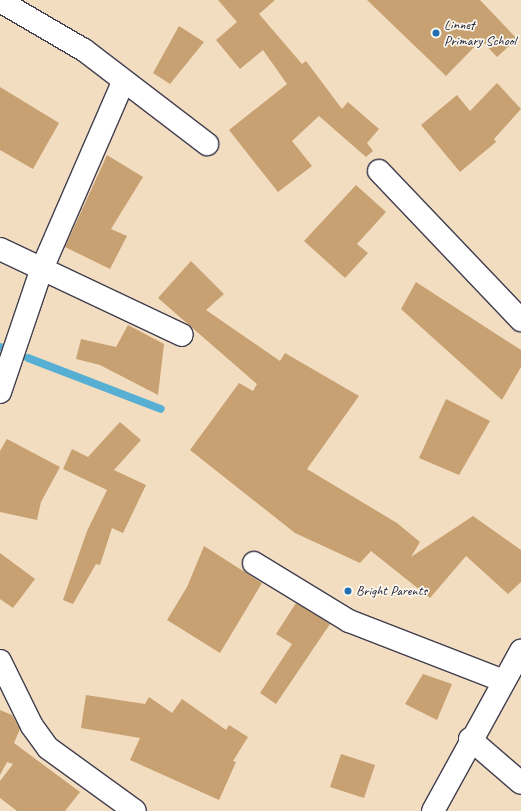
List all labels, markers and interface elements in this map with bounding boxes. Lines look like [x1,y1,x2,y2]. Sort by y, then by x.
place label: Linnet Primary School [444,17,516,50]
marker: Linnet Primary School [431,28,441,38]
place label: Bright Parents [356,583,428,599]
marker: Bright Parents [343,586,353,596]

